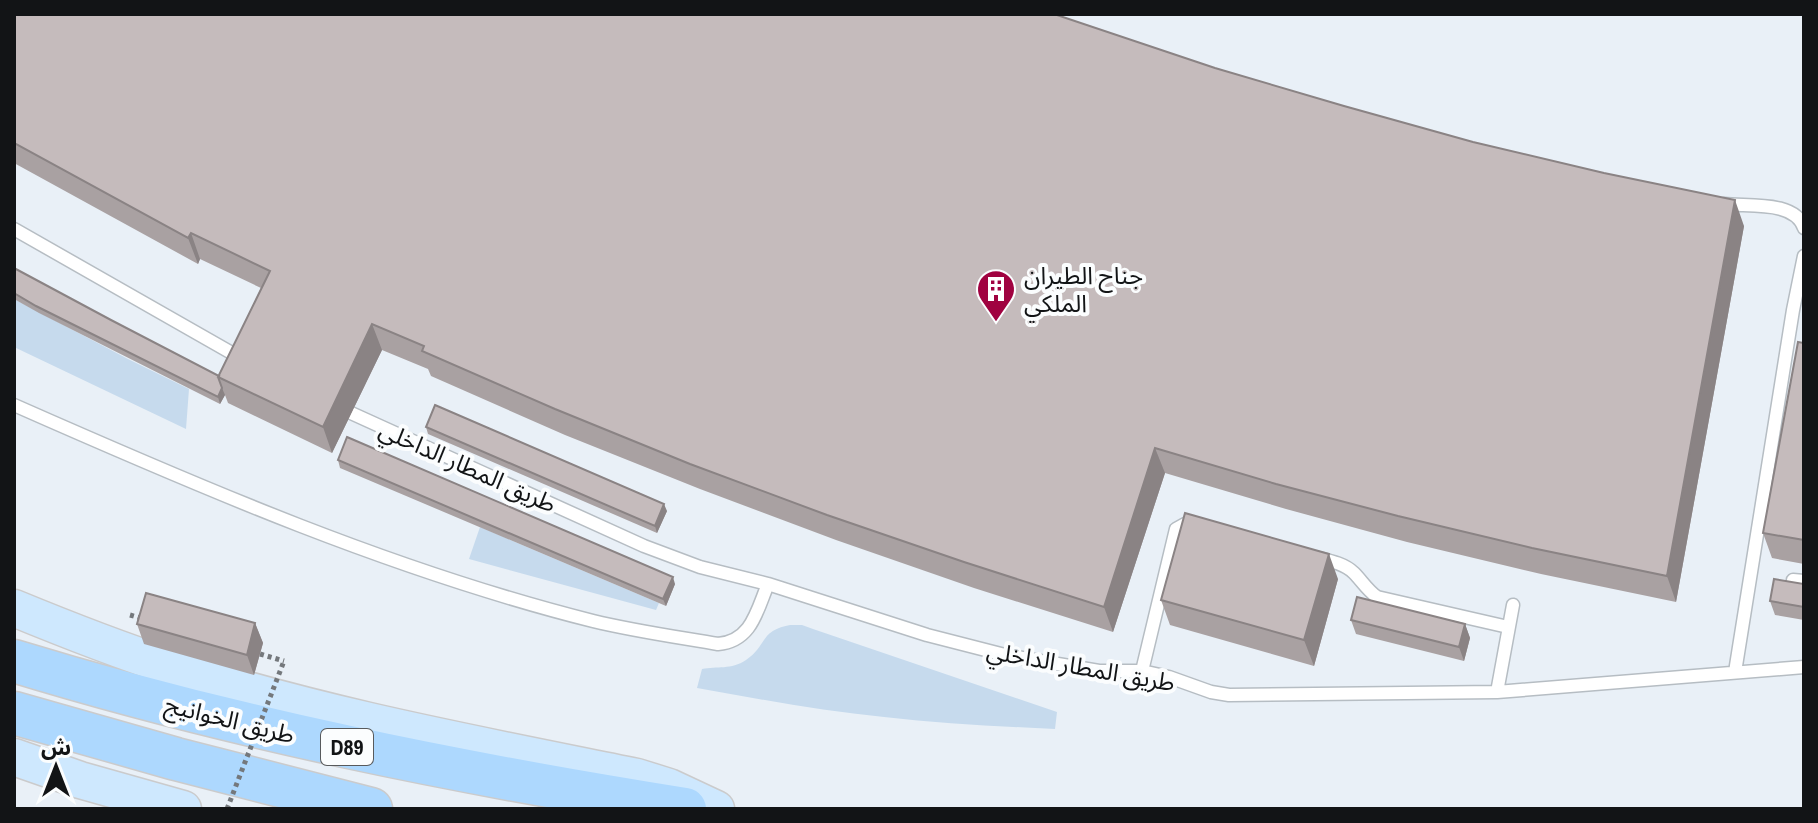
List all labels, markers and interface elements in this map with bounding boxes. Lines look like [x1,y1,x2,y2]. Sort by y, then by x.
place label: جناح الطيران الملكي [1024,259,1143,323]
building icon: جناح الطيران الملكي [975,268,1017,323]
street label: طريق المطار الداخلي [373,413,562,523]
street label: طريق المطار الداخلي [984,634,1178,702]
street label: طريق الخوانيج [161,687,298,752]
north arrow [16,727,96,807]
road number: D89 [321,729,373,765]
text: ش [41,732,71,762]

